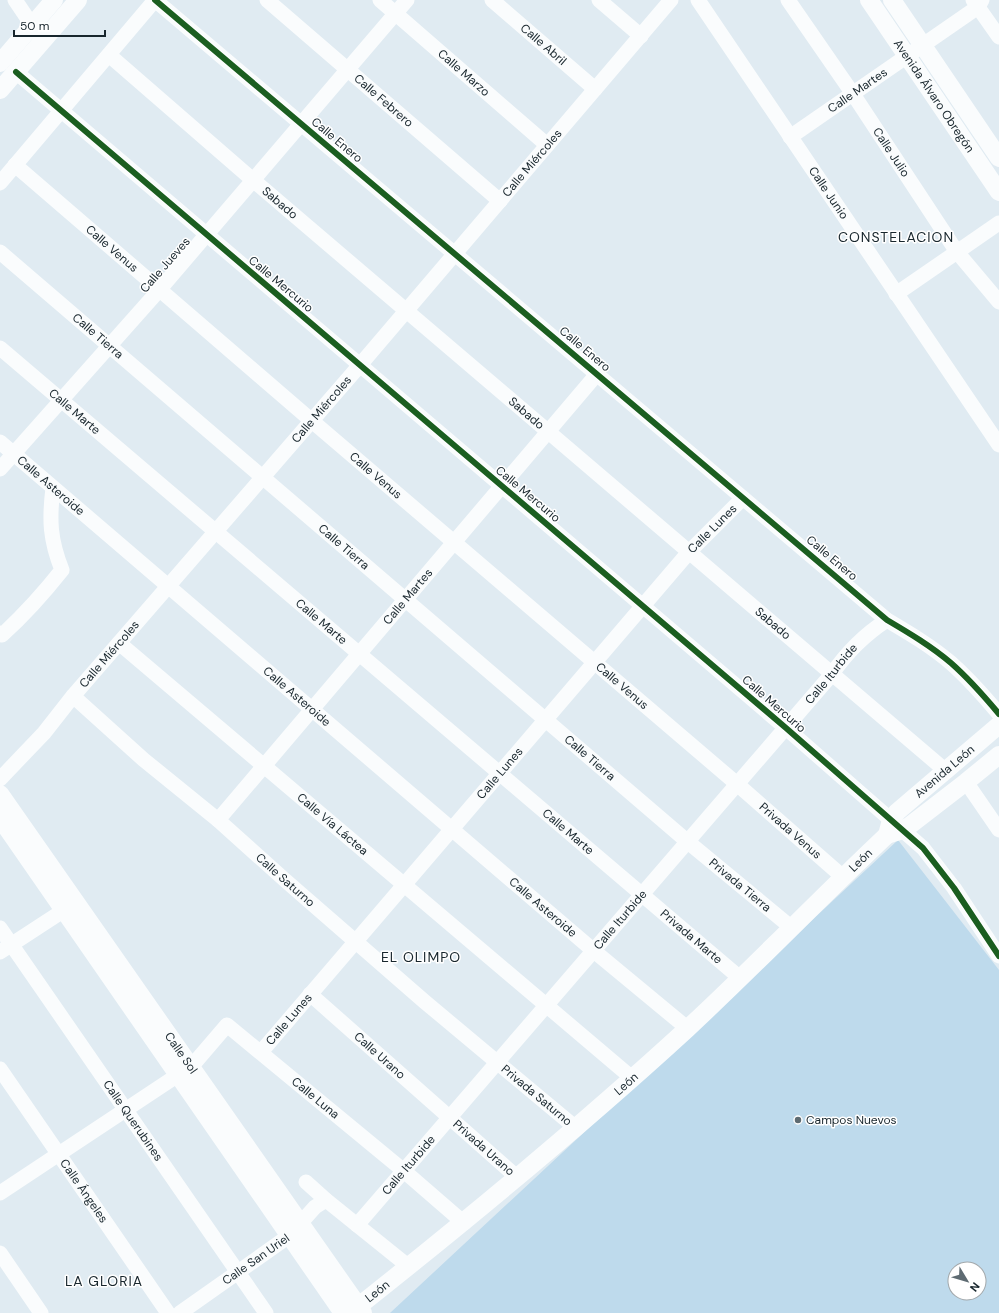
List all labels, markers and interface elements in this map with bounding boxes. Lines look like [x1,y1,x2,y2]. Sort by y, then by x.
scale bar [14,12,105,38]
text: 50 m [20,18,49,34]
street label: Calle Abril [517,20,570,69]
street label: Avenida Álvaro Obregón [890,36,978,156]
street label: Calle Marzo [434,46,493,100]
street label: Calle Martes [825,64,890,117]
street label: Calle Febrero [351,71,417,131]
street label: Calle Enero [308,114,366,166]
street label: Calle Julio [869,124,913,180]
street label: Calle Miércoles [499,126,565,200]
street label: Calle Junio [805,164,852,222]
street label: Sabado [259,183,301,223]
street label: Calle Venus [82,221,142,276]
district label: CONSTELACION [838,228,954,246]
street label: Calle Jueves [136,234,194,296]
street label: Calle Mercurio [245,252,317,316]
street label: Calle Tierra [69,310,127,362]
street label: Calle Enero [556,323,614,375]
street label: Calle Miércoles [288,372,355,446]
street label: Calle Marte [45,385,104,438]
street label: Sabado [505,393,548,433]
street label: Calle Venus [346,448,405,502]
street label: Calle Asteroide [14,452,88,519]
street label: Calle Mercurio [492,462,564,526]
street label: Calle Lunes [684,501,740,557]
street label: Calle Tierra [315,520,373,573]
street label: Calle Enero [803,532,861,584]
street label: Calle Martes [379,565,436,628]
street label: Calle Marte [292,595,351,648]
street label: Sabado [752,604,794,643]
street label: Calle Miércoles [76,617,143,691]
street label: Calle Iturbide [801,640,861,708]
street label: Calle Venus [592,659,652,713]
street label: Calle Asteroide [260,663,334,730]
street label: Calle Mercurio [739,672,809,736]
street label: Calle Tierra [561,731,619,784]
street label: Avenida León [911,741,978,802]
street label: Calle Lunes [473,744,526,803]
street label: Calle Vía Láctea [294,789,371,859]
street label: Privada Venus [756,799,825,863]
street label: Calle Marte [539,805,597,858]
street label: León [845,845,876,875]
street label: Calle Saturno [252,850,318,911]
street label: Privada Tierra [706,855,775,916]
street label: Calle Asteroide [506,874,580,941]
street label: Calle Iturbide [590,886,651,953]
street label: Privada Marte [657,906,726,968]
district label: EL OLIMPO [381,948,461,966]
street label: Calle Lunes [262,990,316,1049]
street label: Calle Sol [161,1029,201,1077]
street label: Calle Urano [351,1029,409,1083]
street label: Privada Saturno [498,1061,575,1129]
street label: León [611,1069,642,1099]
street label: Calle Luna [288,1074,343,1122]
street label: Calle Querubines [99,1077,167,1164]
place label: Campos Nuevos [806,1112,897,1128]
marker: Campos Nuevos [793,1115,803,1125]
street label: Privada Urano [450,1116,518,1179]
street label: Calle Iturbide [378,1132,439,1198]
street label: Calle Ángeles [56,1156,112,1226]
street label: Calle San Uriel [219,1230,293,1289]
north arrow [947,1261,987,1301]
district label: LA GLORIA [65,1272,143,1290]
street label: León [362,1277,393,1306]
text: N [967,1280,983,1295]

